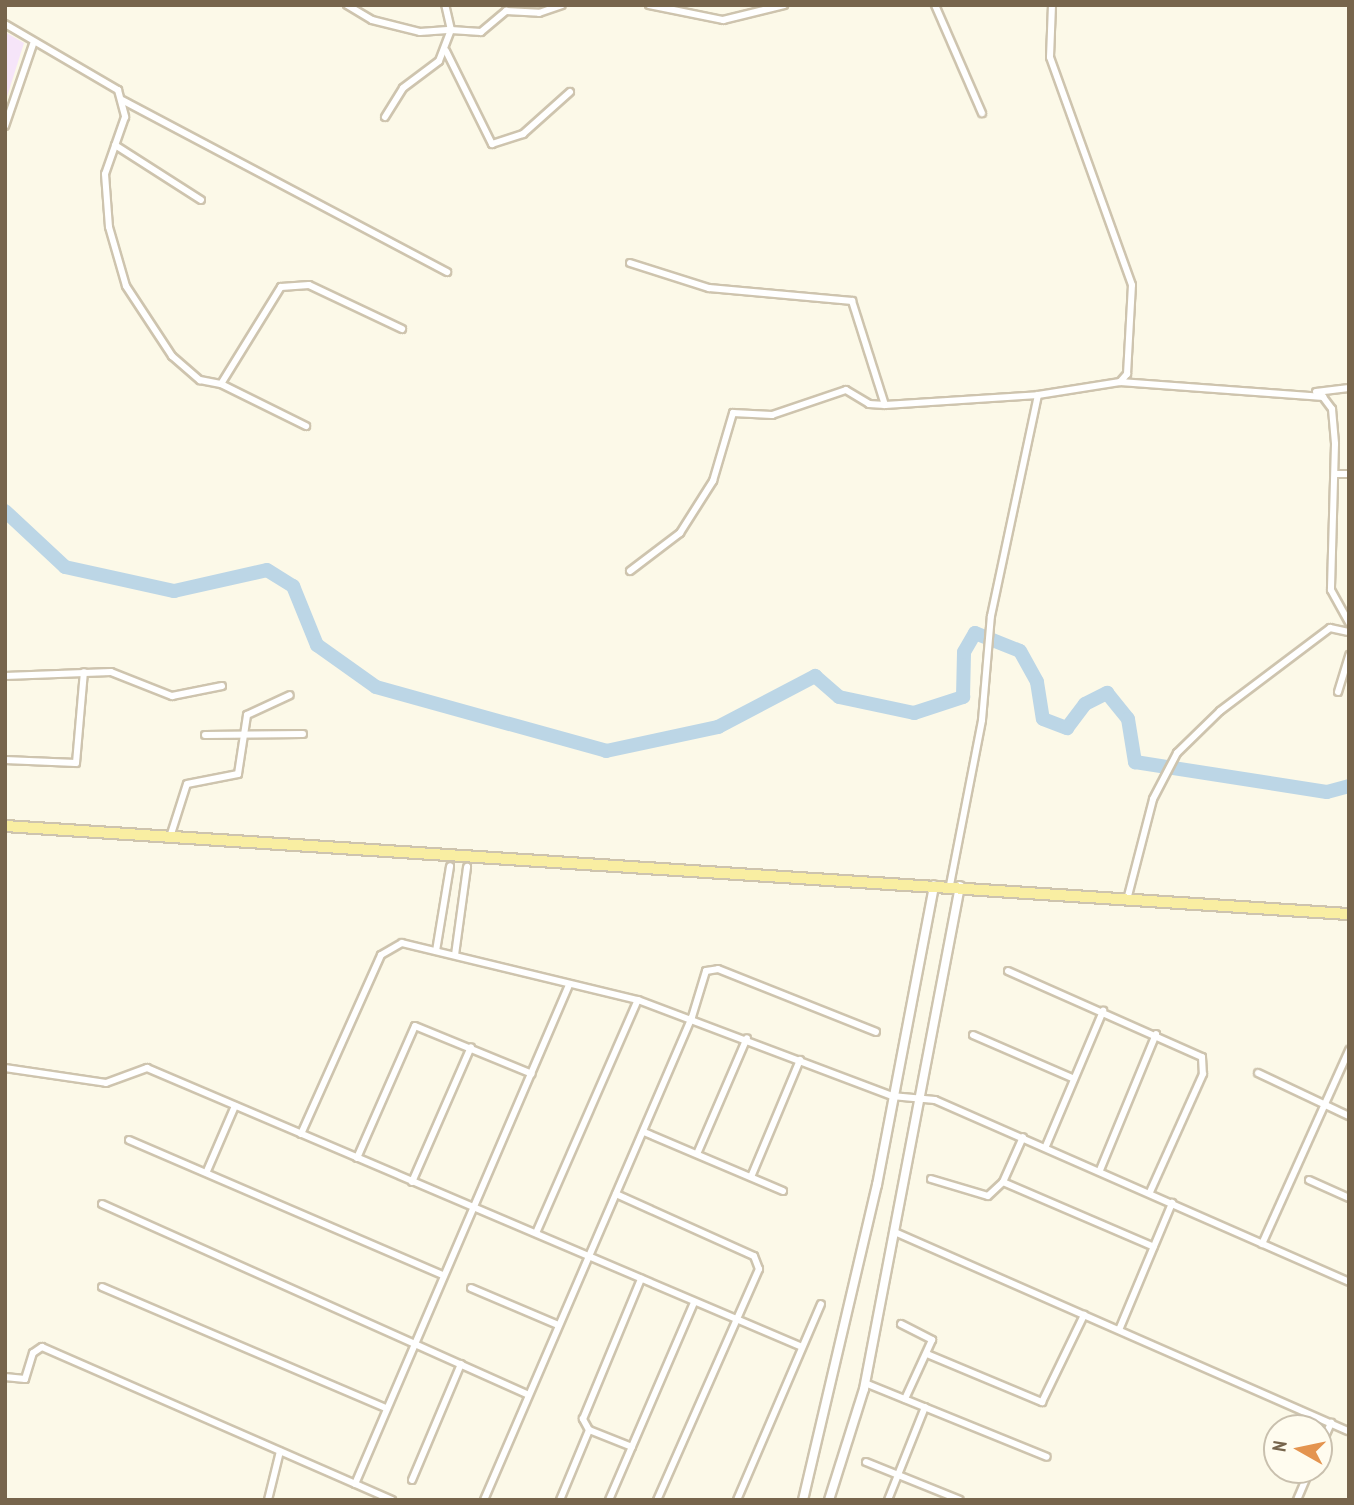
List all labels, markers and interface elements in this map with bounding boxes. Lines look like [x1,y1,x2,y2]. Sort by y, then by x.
north arrow [1263,1414,1333,1484]
text: N [1267,1439,1292,1453]

